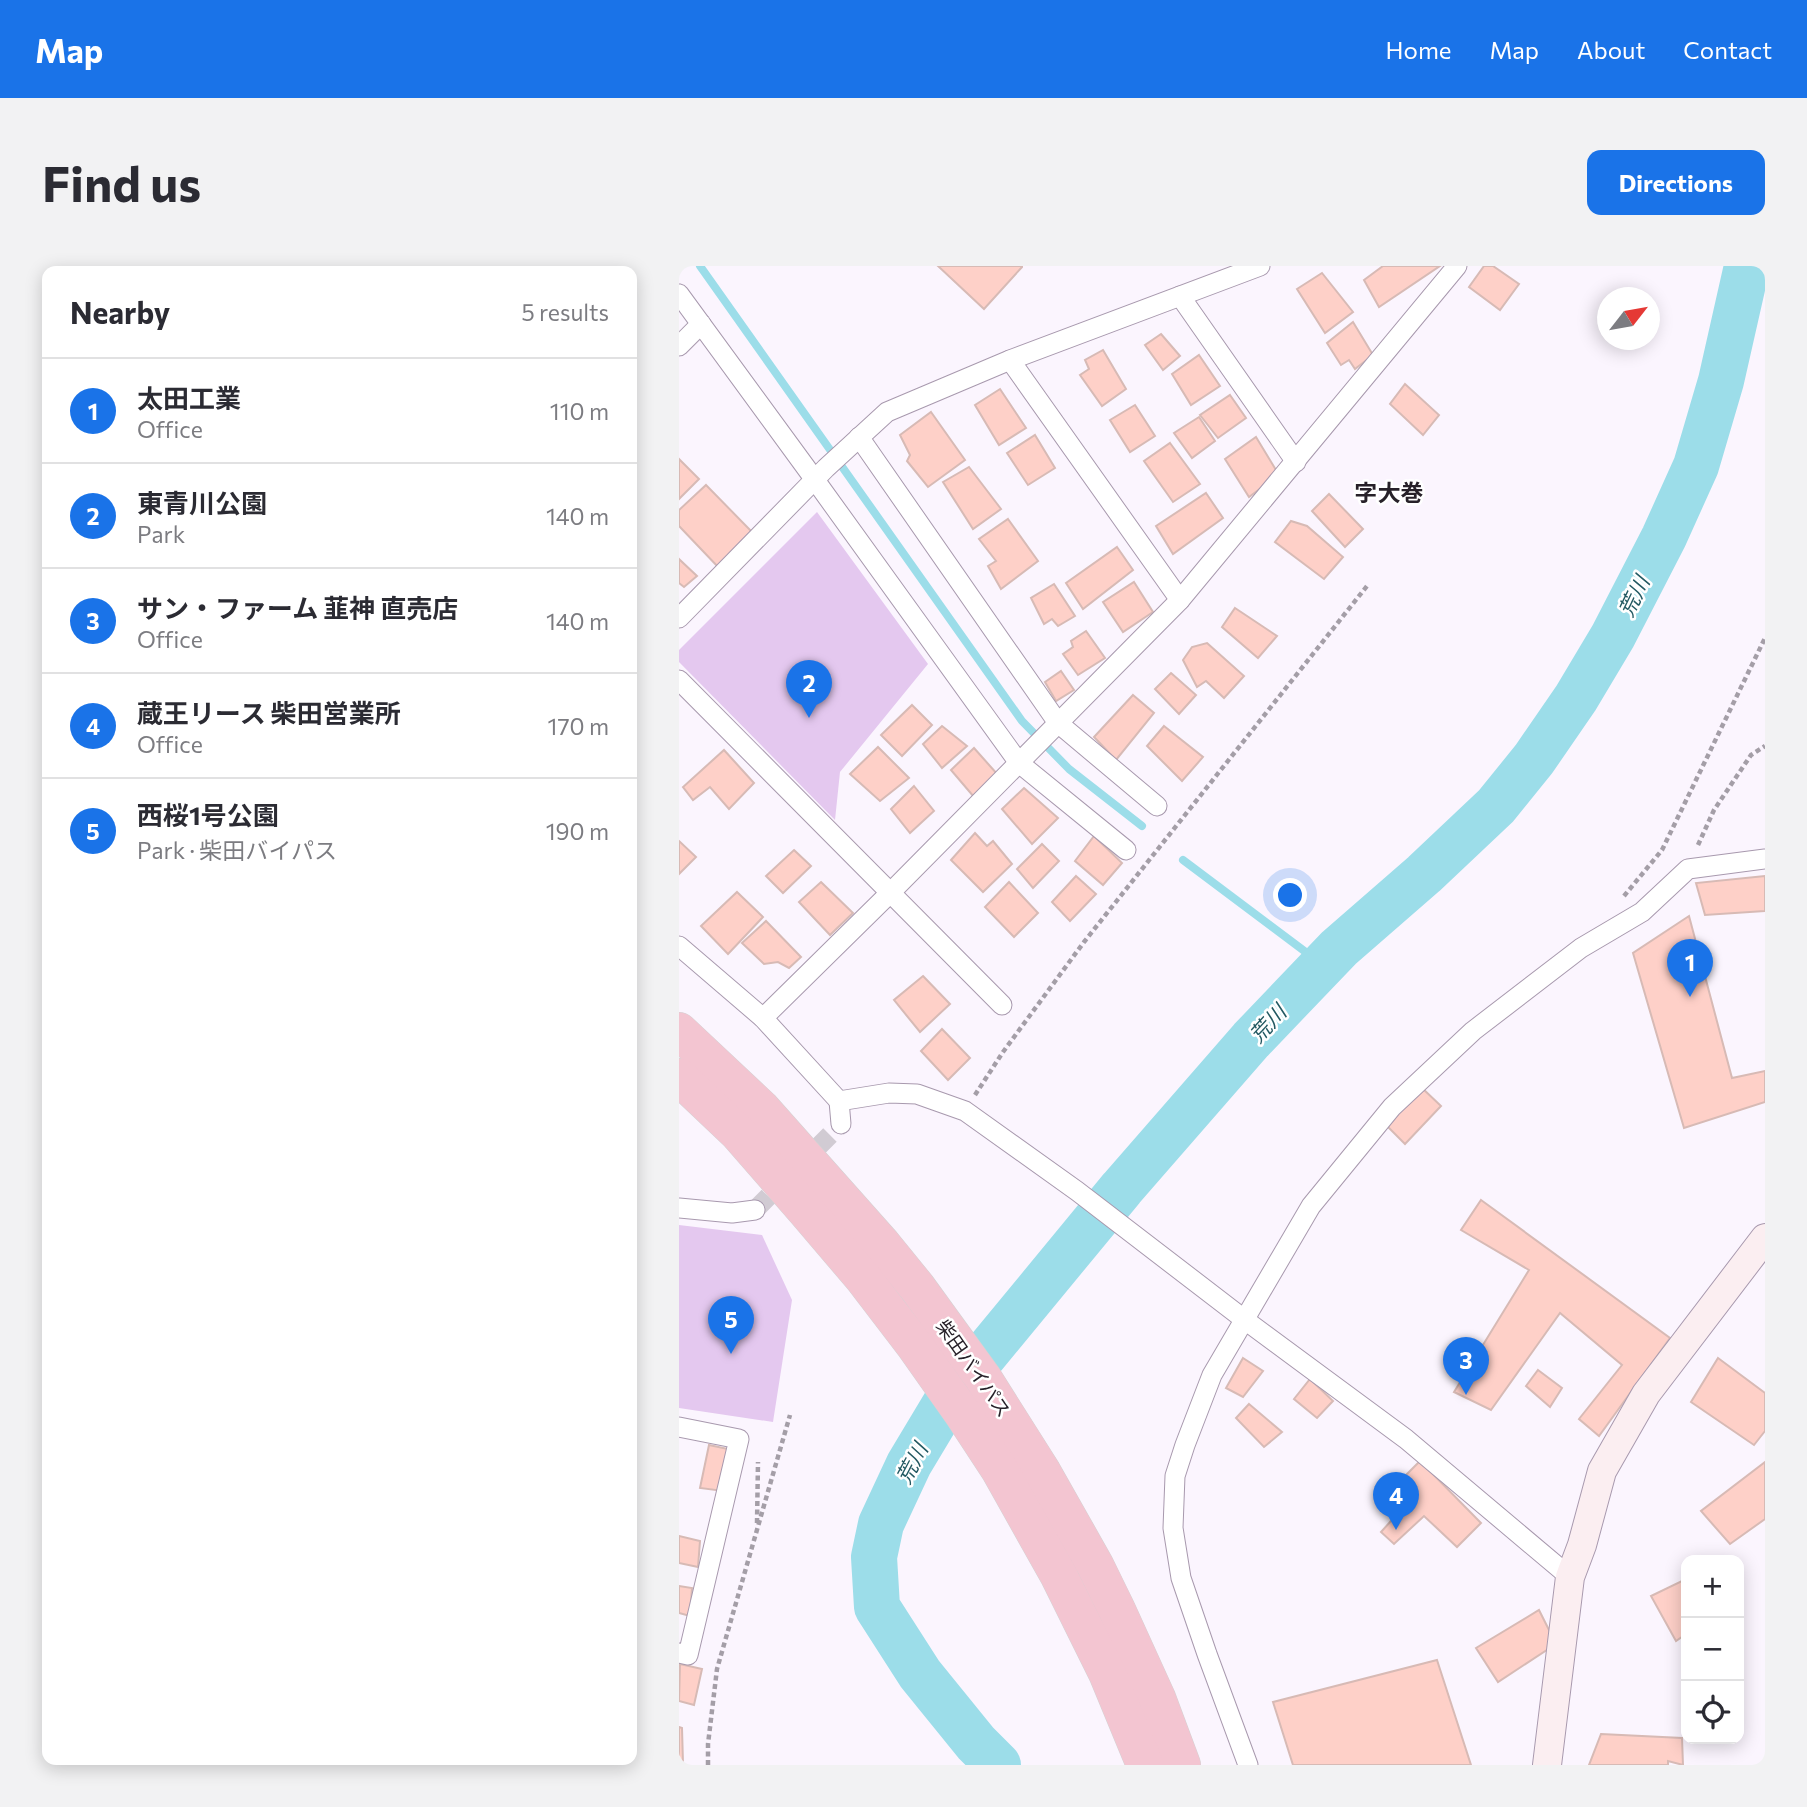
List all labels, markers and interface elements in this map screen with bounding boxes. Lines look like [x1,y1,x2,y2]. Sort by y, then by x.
text: Map [35,29,103,70]
text: Home [1386,35,1452,64]
text: Map [1490,35,1539,64]
text: About [1577,35,1645,64]
text: Contact [1683,35,1772,64]
button: Directions [1587,150,1765,215]
text: Find us [42,152,201,212]
north arrow [1597,287,1660,350]
text: Nearby [70,293,170,330]
text: 5 results [521,298,609,326]
text: 太田工業 [137,382,241,413]
text: 1 [88,397,98,425]
text: 110 m [550,397,609,425]
text: Office [137,415,203,443]
district label: 字大巻 [1355,478,1424,506]
text: 東青川公園 [137,487,267,518]
text: 2 [86,502,100,530]
text: 140 m [546,502,609,530]
text: Park [137,520,185,548]
water label: 荒川 [1613,570,1654,620]
text: サン・ファーム 韮神 直売店 [137,592,458,623]
text: 3 [86,607,100,635]
text: 140 m [546,607,609,635]
text: Office [137,625,203,653]
pin: 2 [786,660,832,718]
text: 蔵王リース 柴田営業所 [137,697,401,728]
text: 4 [86,712,100,740]
text: 170 m [548,712,609,740]
text: Office [137,730,203,758]
text: 西桜1号公園 [137,799,279,830]
text: 5 [86,817,100,845]
text: 190 m [546,817,609,845]
text: Park · 柴田バイパス [137,836,337,864]
your location [1273,878,1307,912]
pin: 1 [1667,939,1713,997]
water label: 荒川 [1244,998,1292,1047]
pin: 5 [708,1296,754,1354]
street label: 柴田バイパス [932,1315,1016,1421]
pin: 3 [1443,1337,1489,1395]
water label: 荒川 [890,1437,933,1487]
pin: 4 [1373,1472,1419,1530]
map controls [1681,1555,1744,1744]
button: + [1681,1555,1744,1618]
button: − [1681,1618,1744,1681]
button: locate [1681,1681,1744,1744]

